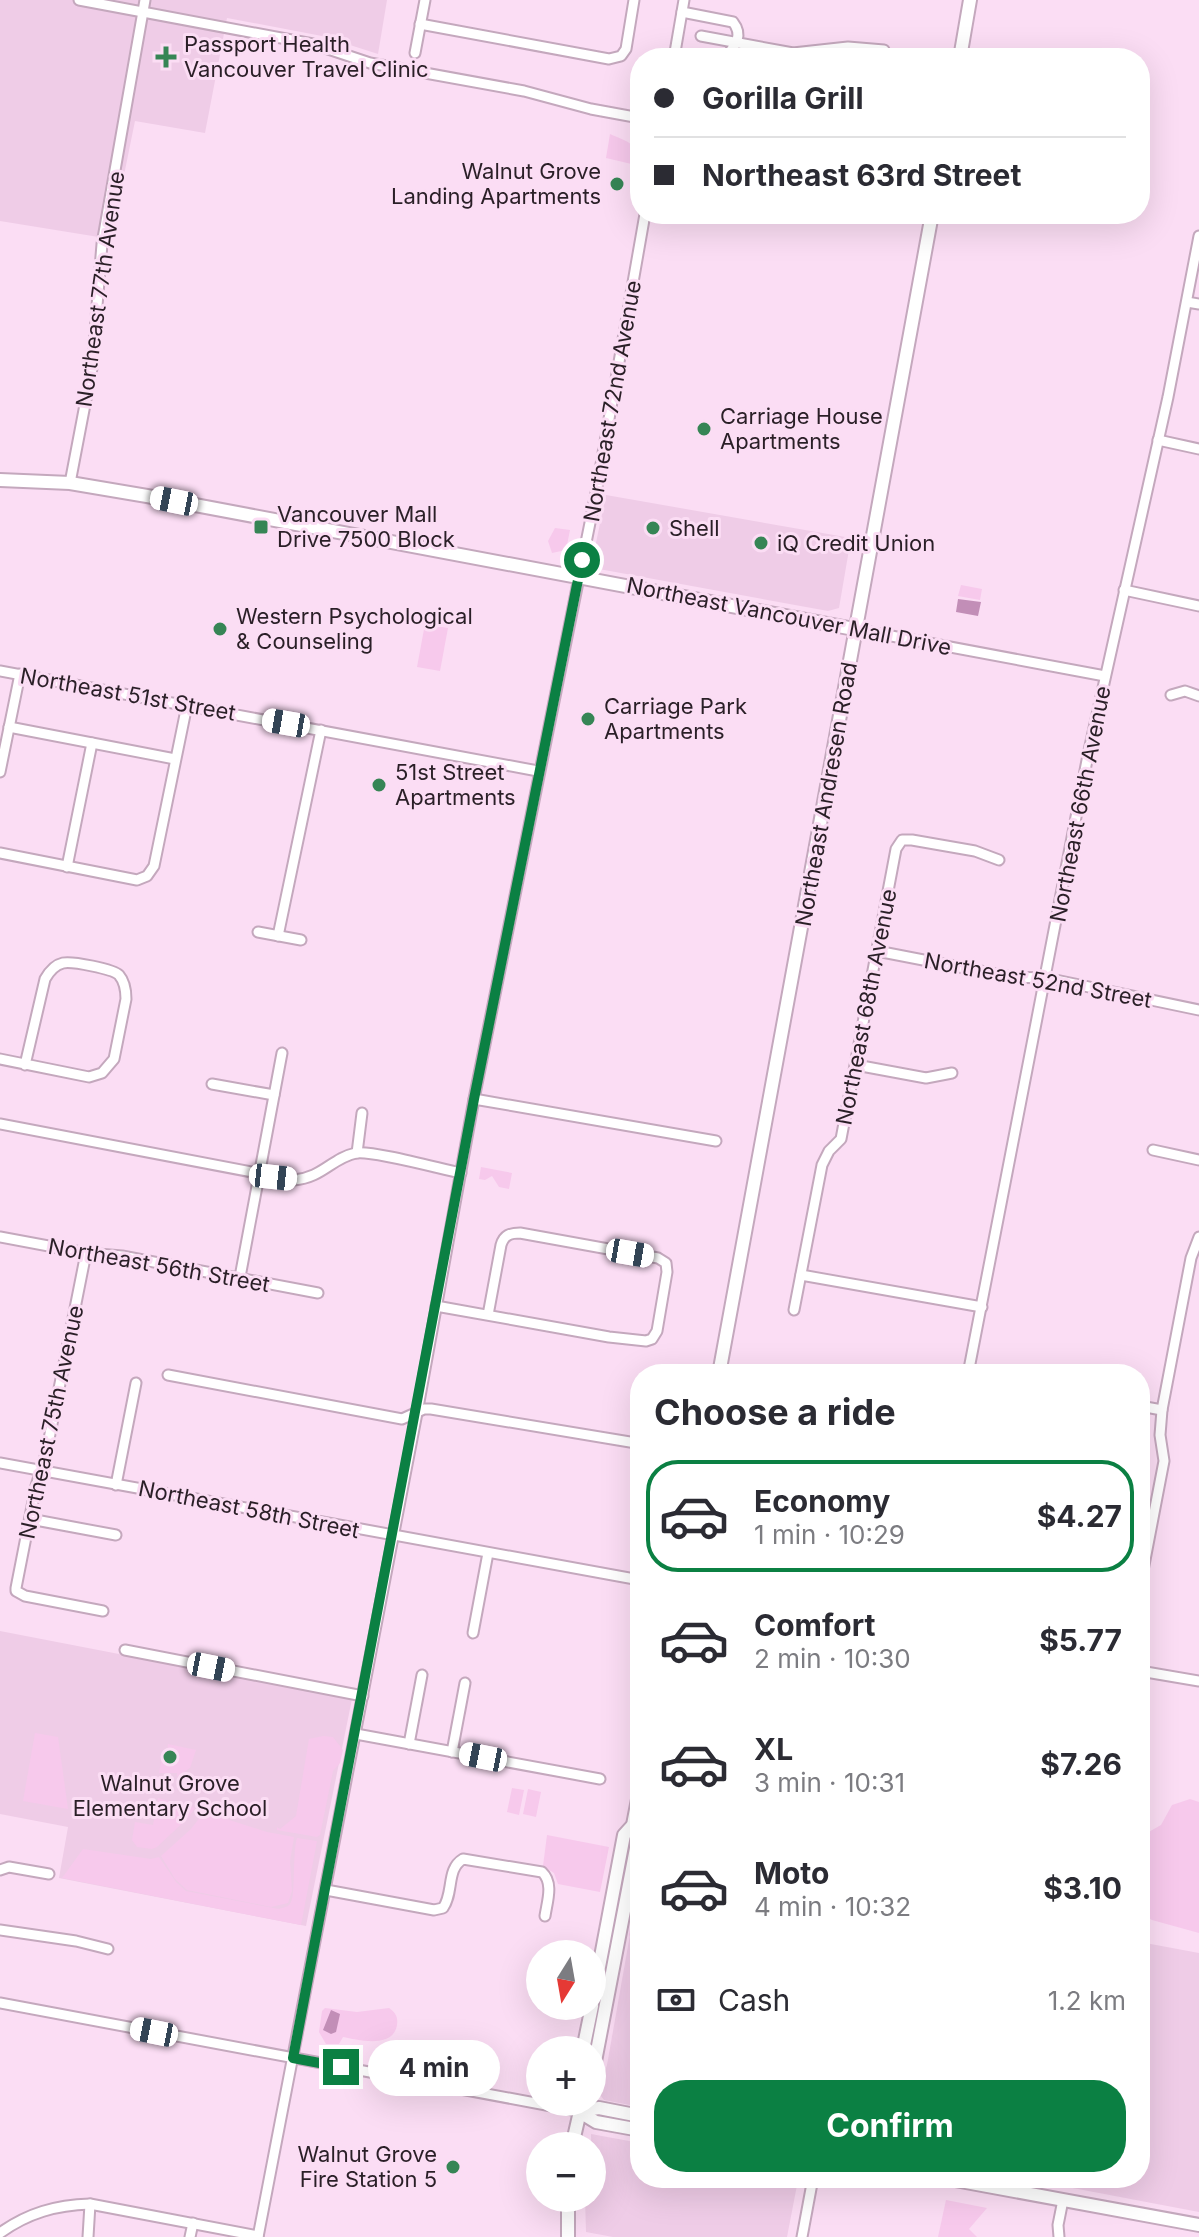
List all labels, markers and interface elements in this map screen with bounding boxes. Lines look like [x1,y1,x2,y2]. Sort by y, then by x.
place label: Passport Health Vancouver Travel Clinic [184,31,429,82]
marker: Passport Health Vancouver Travel Clinic [155,46,177,68]
text: Gorilla Grill [702,80,864,116]
text: Northeast 63rd Street [702,157,1021,193]
place label: Walnut Grove Landing Apartments [391,158,601,209]
street label: Northeast 77th Avenue [71,169,129,409]
marker: Walnut Grove Landing Apartments [608,175,626,193]
street label: Northeast 72nd Avenue [578,278,646,524]
place label: Carriage House Apartments [720,403,883,454]
marker: Carriage House Apartments [695,420,713,438]
car [148,485,200,517]
place label: Vancouver Mall Drive 7500 Block [277,501,455,552]
place label: Shell [669,515,720,541]
marker: Vancouver Mall Drive 7500 Block [252,518,270,536]
marker: Shell [644,519,662,537]
place label: iQ Credit Union [777,530,935,556]
marker: iQ Credit Union [752,534,770,552]
route start [564,542,600,578]
street label: Northeast Vancouver Mall Drive [625,572,953,660]
place label: Western Psychological & Counseling [236,603,473,654]
marker: Western Psychological & Counseling [211,620,229,638]
street label: Northeast Andresen Road [790,660,862,928]
street label: Northeast 51st Street [18,662,238,726]
street label: Northeast 66th Avenue [1044,684,1116,924]
place label: Carriage Park Apartments [604,693,747,744]
car [260,707,312,739]
marker: Carriage Park Apartments [579,710,597,728]
place label: 51st Street Apartments [395,759,516,810]
marker: 51st Street Apartments [370,776,388,794]
street label: Northeast 68th Avenue [830,887,902,1127]
street label: Northeast 52nd Street [922,947,1154,1013]
car [248,1163,298,1191]
street label: Northeast 56th Street [46,1233,272,1297]
car [604,1237,656,1269]
street label: Northeast 75th Avenue [14,1303,88,1541]
text: Choose a ride [654,1390,896,1434]
street label: Northeast 58th Street [136,1475,362,1543]
icon: car [658,1480,730,1552]
text: Economy [754,1483,890,1519]
text: $4.27 [1037,1498,1122,1534]
text: 1 min · 10:29 [754,1519,905,1550]
icon: car [658,1604,730,1676]
text: Comfort [754,1607,875,1643]
text: $5.77 [1039,1622,1122,1658]
text: 2 min · 10:30 [754,1643,911,1674]
car [185,1651,237,1683]
icon: car [658,1728,730,1800]
text: XL [754,1731,793,1767]
car [457,1741,509,1773]
text: $7.26 [1040,1746,1122,1782]
marker: Walnut Grove Elementary School [161,1748,179,1766]
text: 3 min · 10:31 [754,1767,905,1798]
place label: Walnut Grove Elementary School [73,1770,267,1821]
icon: car [658,1852,730,1924]
text: Moto [754,1855,829,1891]
text: $3.10 [1043,1870,1122,1906]
text: 4 min · 10:32 [754,1891,911,1922]
north arrow [526,1940,606,2020]
map controls [526,1940,606,2212]
icon: cash [654,1978,698,2022]
text: Cash [718,1982,790,2018]
text: 1.2 km [1048,1985,1126,2016]
car [128,2016,180,2048]
button: + [526,2036,606,2116]
callout: 4 min [369,2039,501,2095]
route end [323,2049,359,2085]
text: 4 min [399,2052,469,2083]
button: Confirm [654,2080,1126,2172]
button: − [526,2132,606,2212]
place label: Walnut Grove Fire Station 5 [298,2141,437,2192]
marker: Walnut Grove Fire Station 5 [444,2158,462,2176]

